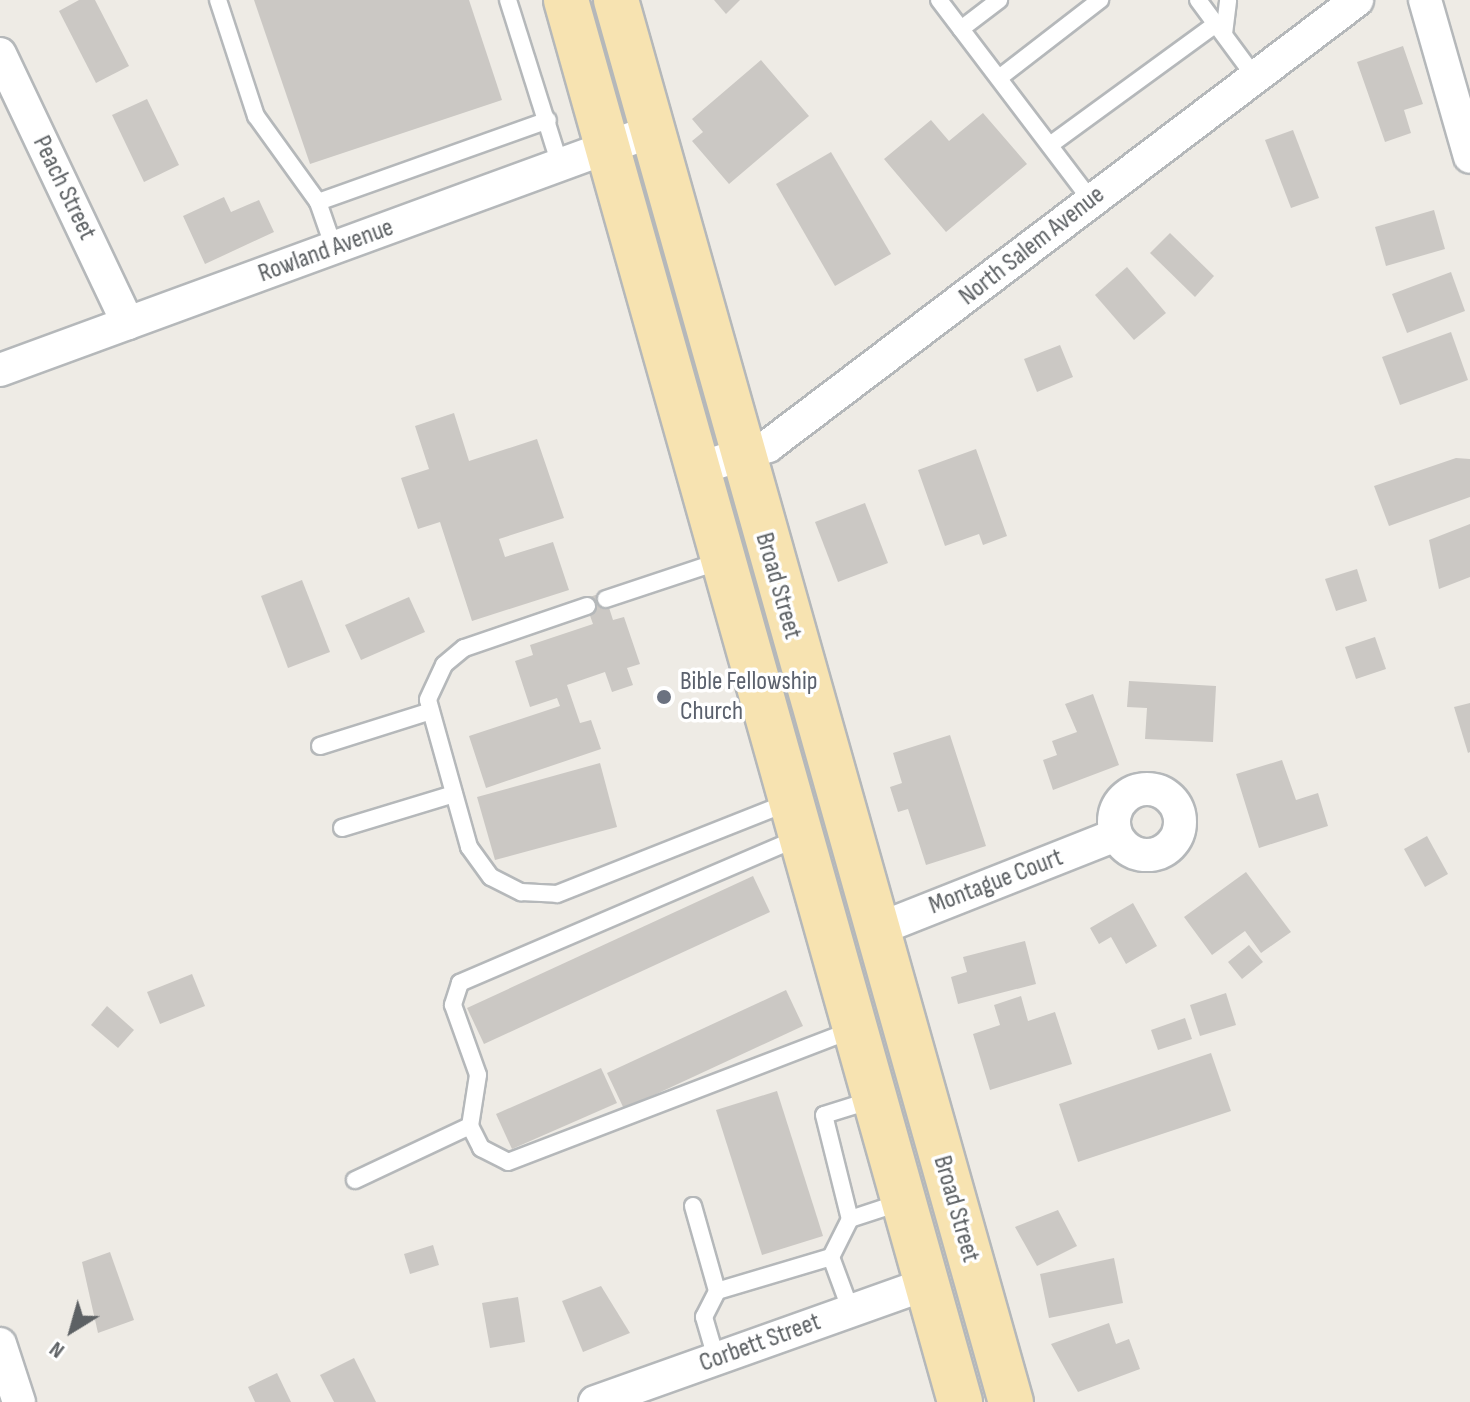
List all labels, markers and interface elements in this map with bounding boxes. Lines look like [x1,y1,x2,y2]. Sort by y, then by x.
street label: Peach Street [25,131,103,245]
street label: North Salem Avenue [953,180,1111,312]
street label: Rowland Avenue [254,212,398,290]
street label: Broad Street [748,529,808,643]
place label: Bible Fellowship Church [680,666,818,728]
marker: Bible Fellowship Church [655,688,673,706]
street label: Montague Court [925,842,1067,922]
street label: Broad Street [926,1152,986,1266]
north arrow [32,1290,112,1370]
street label: Corbett Street [695,1307,825,1379]
text: N [44,1335,70,1364]

